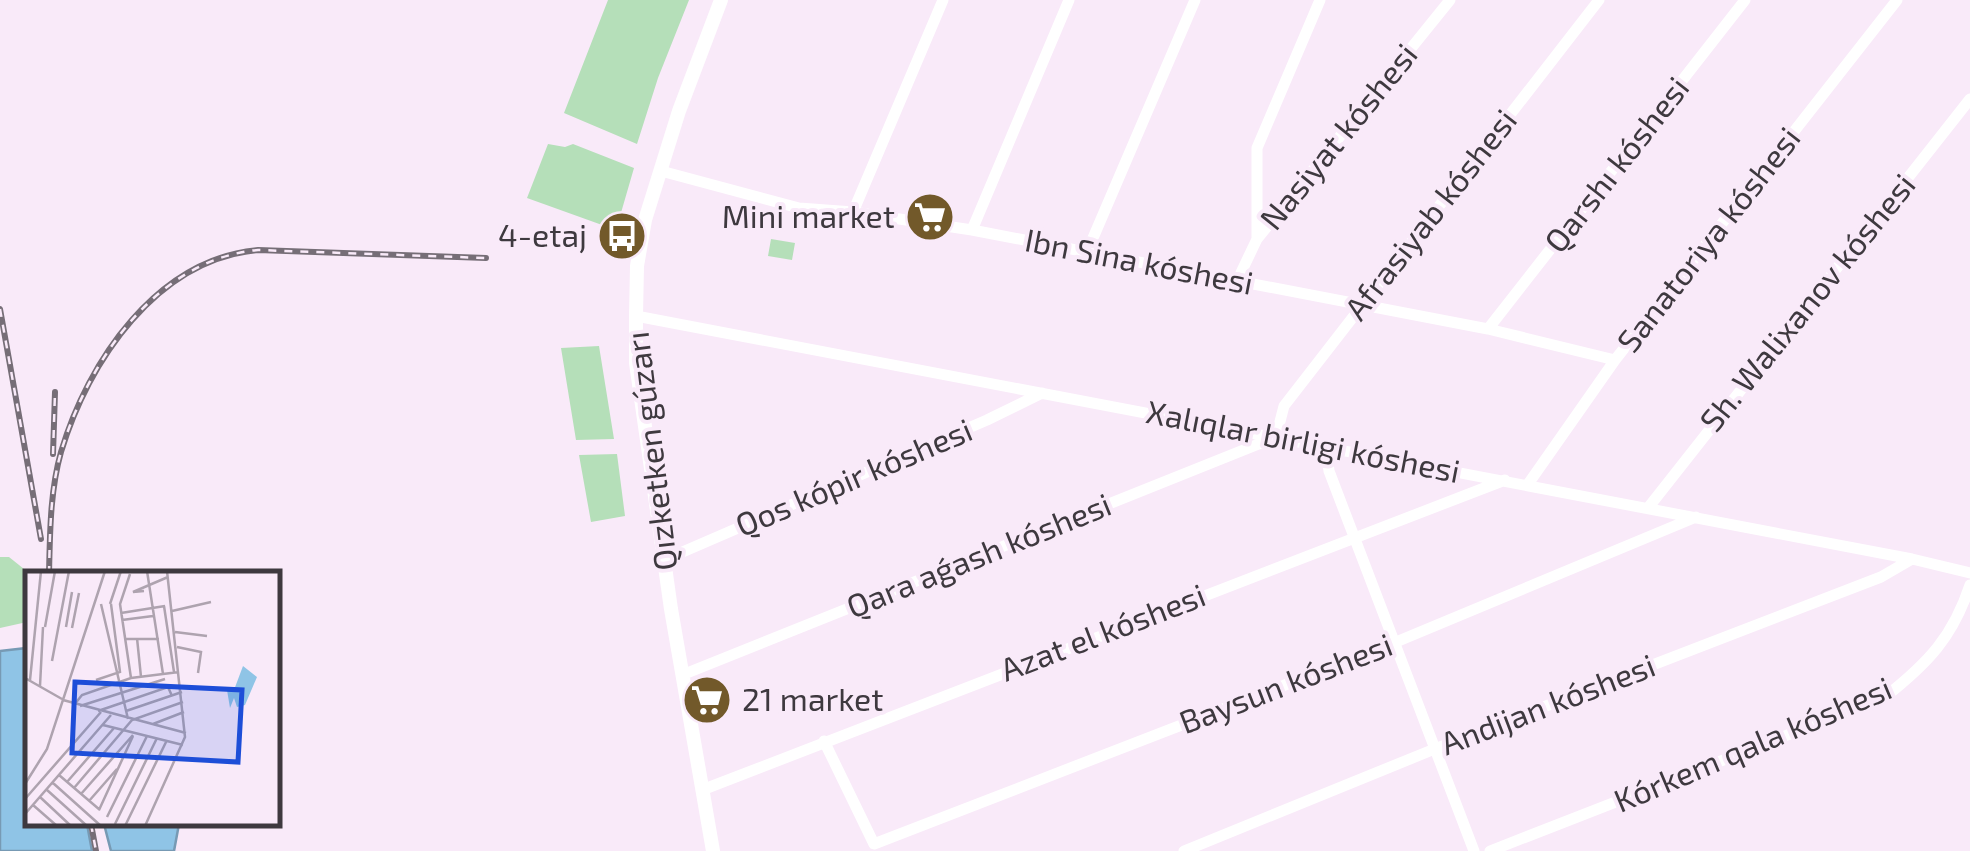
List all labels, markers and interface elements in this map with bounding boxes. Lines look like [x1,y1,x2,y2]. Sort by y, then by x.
street label: Nasiyat kóshesi [1251,35,1424,236]
street label: Qarshı kóshesi [1535,69,1696,260]
street label: Afrasiyab kóshesi [1336,101,1523,326]
street label: Sanatoriya kóshesi [1608,119,1807,359]
street label: Sh. Walixanov kóshesi [1691,165,1922,438]
supermarket icon: Mini market [904,191,956,243]
place label: Mini market [722,196,895,234]
bus stop icon: 4-etaj [596,210,648,262]
place label: 4-etaj [498,215,587,254]
street label: Ibn Sina kóshesi [1022,219,1257,301]
street label: Qızketken gúzarı [617,330,685,573]
street label: Xalıqlar birligi kóshesi [1143,391,1463,489]
street label: Qos kópir kóshesi [729,409,977,544]
street label: Qara aǵash kóshesi [841,484,1116,625]
inset map [25,571,280,826]
street label: Azat el kóshesi [994,575,1210,688]
street label: Baysun kóshesi [1174,624,1397,740]
street label: Andijan kóshesi [1435,645,1660,762]
street label: Kórkem qala kóshesi [1608,667,1897,819]
supermarket icon: 21 market [681,674,733,726]
place label: 21 market [742,679,883,717]

